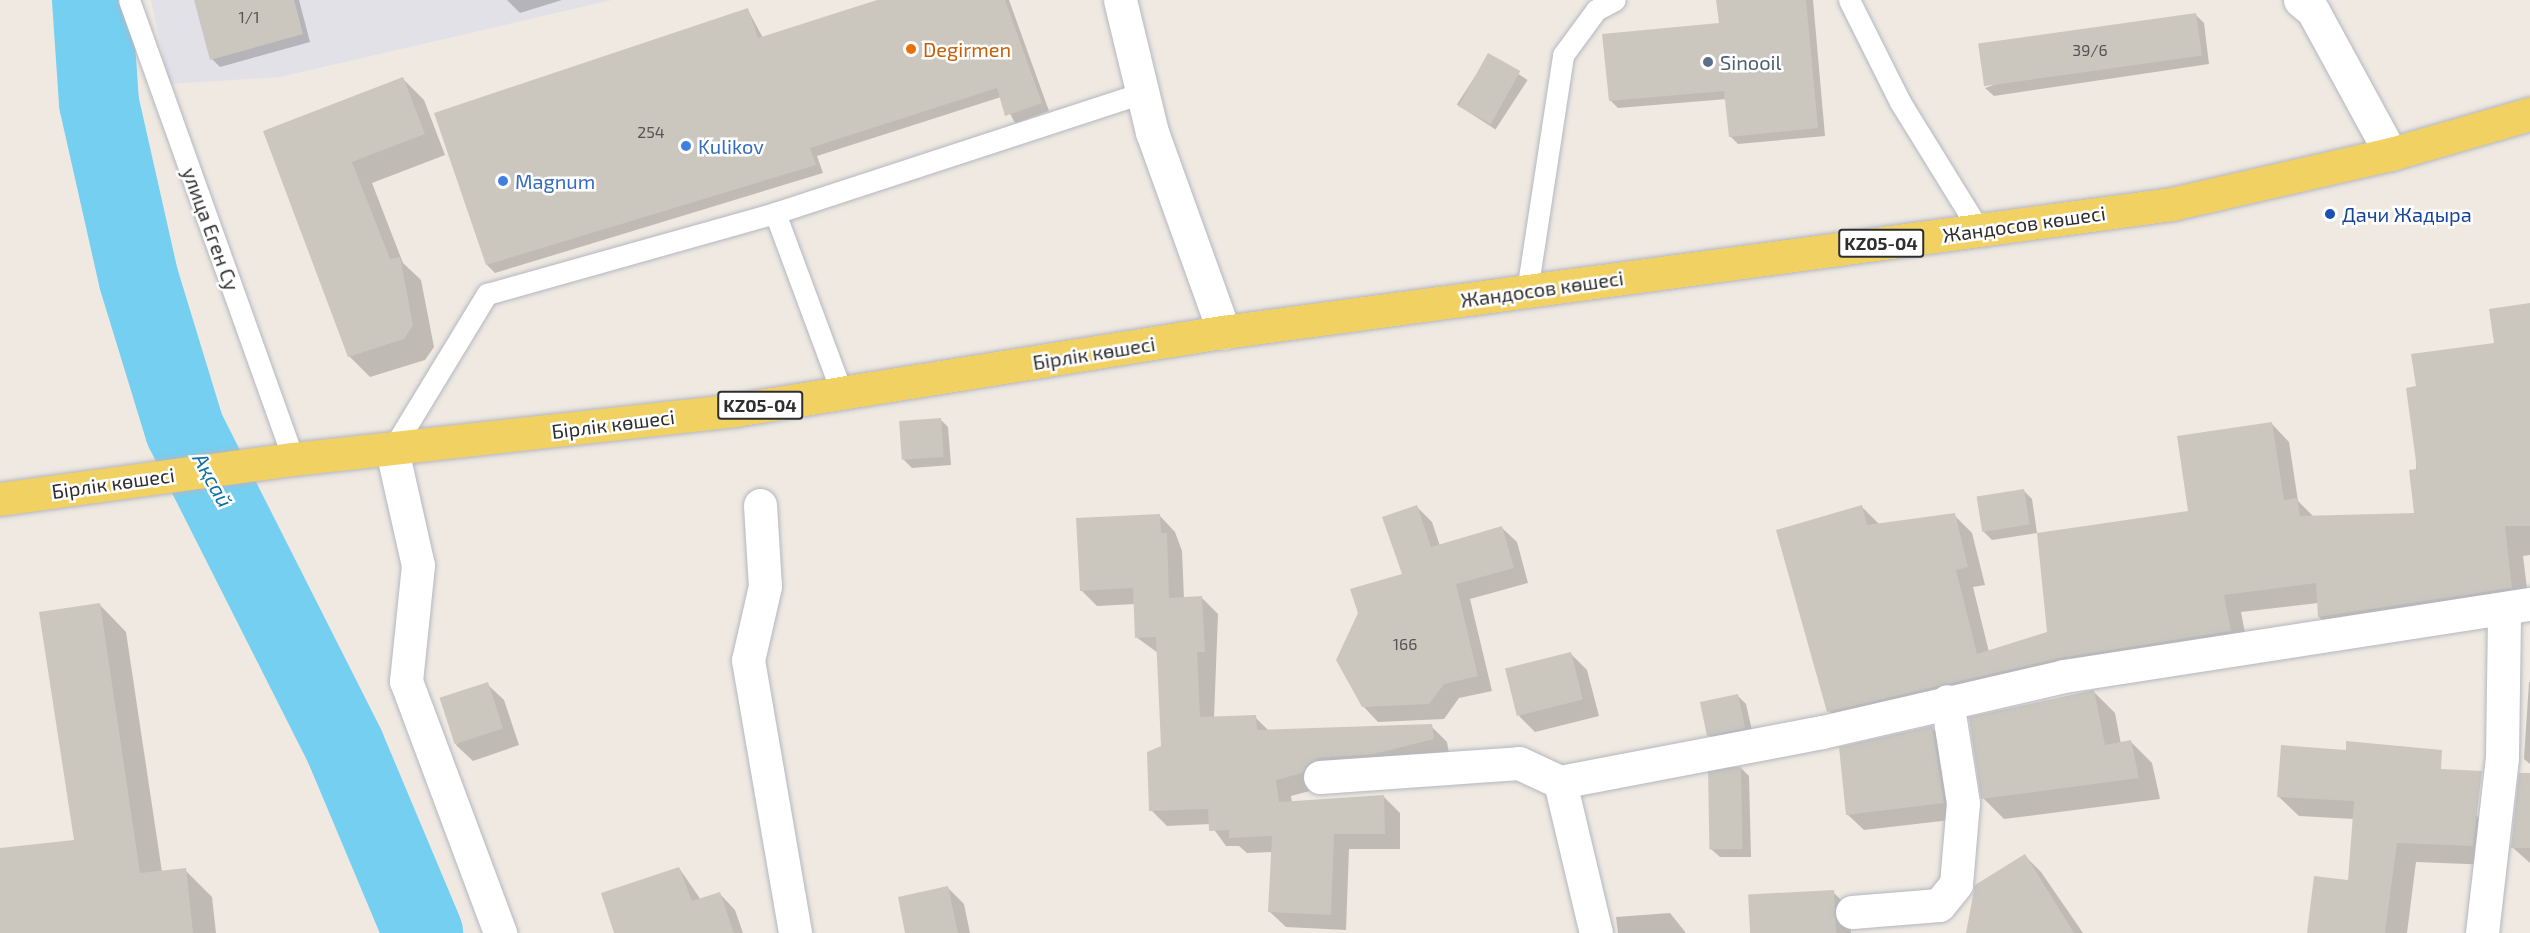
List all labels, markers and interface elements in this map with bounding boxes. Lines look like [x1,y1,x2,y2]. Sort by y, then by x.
house number: 1/1 [238,7,260,27]
place label: Degirmen [923,37,1011,61]
house number: 39/6 [2072,40,2108,60]
marker: Degirmen [904,42,918,56]
place label: Sinooil [1720,50,1781,74]
marker: Sinooil [1701,55,1715,69]
house number: 254 [637,122,665,142]
place label: Kulikov [698,134,764,158]
marker: Kulikov [679,139,693,153]
street label: улица Еген Су [178,164,244,294]
place label: Magnum [515,169,595,193]
marker: Magnum [496,174,510,188]
street label: Жандосов көшесі [1941,201,2107,247]
place label: Дачи Жадыра [2342,202,2472,226]
marker: Дачи Жадыра [2323,207,2337,221]
road number: KZ05-04 [1838,228,1924,258]
street label: Жандосов көшесі [1459,266,1625,312]
street label: Бірлік көшесі [1031,331,1157,375]
road number: KZ05-04 [716,390,804,420]
street label: Бірлік көшесі [550,405,676,443]
water label: Ақсай [188,448,238,512]
street label: Бірлік көшесі [50,462,176,504]
house number: 166 [1393,634,1417,654]

